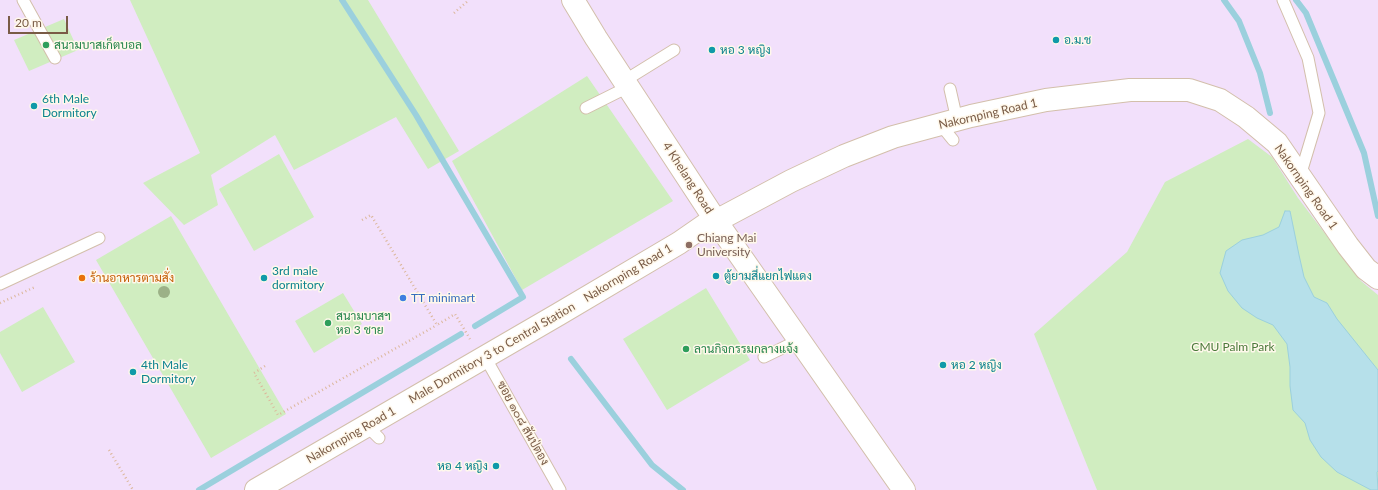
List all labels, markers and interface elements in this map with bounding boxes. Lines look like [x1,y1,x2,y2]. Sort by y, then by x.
scale bar [10,8,70,34]
text: 20 m [15,15,42,30]
place label: อ.ม.ช [1064,33,1091,47]
marker: อ.ม.ช [1051,35,1061,45]
place label: สนามบาสเก็ตบอล [54,38,142,52]
marker: สนามบาสเก็ตบอล [41,40,51,50]
place label: หอ 3 หญิง [720,43,771,57]
marker: หอ 3 หญิง [707,45,717,55]
place label: 6th Male Dormitory [42,92,97,120]
street label: Nakornping Road 1 [937,96,1039,132]
marker: 6th Male Dormitory [29,101,39,111]
street label: 4 Khelang Road [660,140,716,216]
street label: Nakornping Road 1 [1271,142,1341,232]
place label: Chiang Mai University [697,231,756,259]
marker: Chiang Mai University [684,240,694,250]
street label: Nakornping Road 1 [581,241,675,305]
place label: 3rd male dormitory [272,264,324,292]
place label: ตู้ยามสี่แยกไฟแดง [724,269,812,283]
place label: ร้านอาหารตามสั่ง [90,271,174,285]
marker: ตู้ยามสี่แยกไฟแดง [711,271,721,281]
marker: ร้านอาหารตามสั่ง [77,273,87,283]
marker: 3rd male dormitory [259,273,269,283]
place label: TT minimart [411,291,475,305]
marker: TT minimart [398,293,408,303]
street label: Male Dormitory 3 to Central Station [406,299,578,407]
place label: สนามบาสฯ หอ 3 ชาย [336,309,391,337]
marker: สนามบาสฯ หอ 3 ชาย [323,318,333,328]
park label: CMU Palm Park [1191,340,1275,354]
place label: ลานกิจกรรมกลางแจ้ง [694,342,798,356]
marker: ลานกิจกรรมกลางแจ้ง [681,344,691,354]
place label: 4th Male Dormitory [141,358,196,386]
place label: หอ 2 หญิง [951,358,1002,372]
marker: หอ 2 หญิง [938,360,948,370]
marker: 4th Male Dormitory [128,367,138,377]
street label: ซอย ๑๐๘ สันป่ตอง [494,378,552,468]
street label: Nakornping Road 1 [304,404,398,466]
place label: หอ 4 หญิง [437,459,488,473]
marker: หอ 4 หญิง [491,461,501,471]

